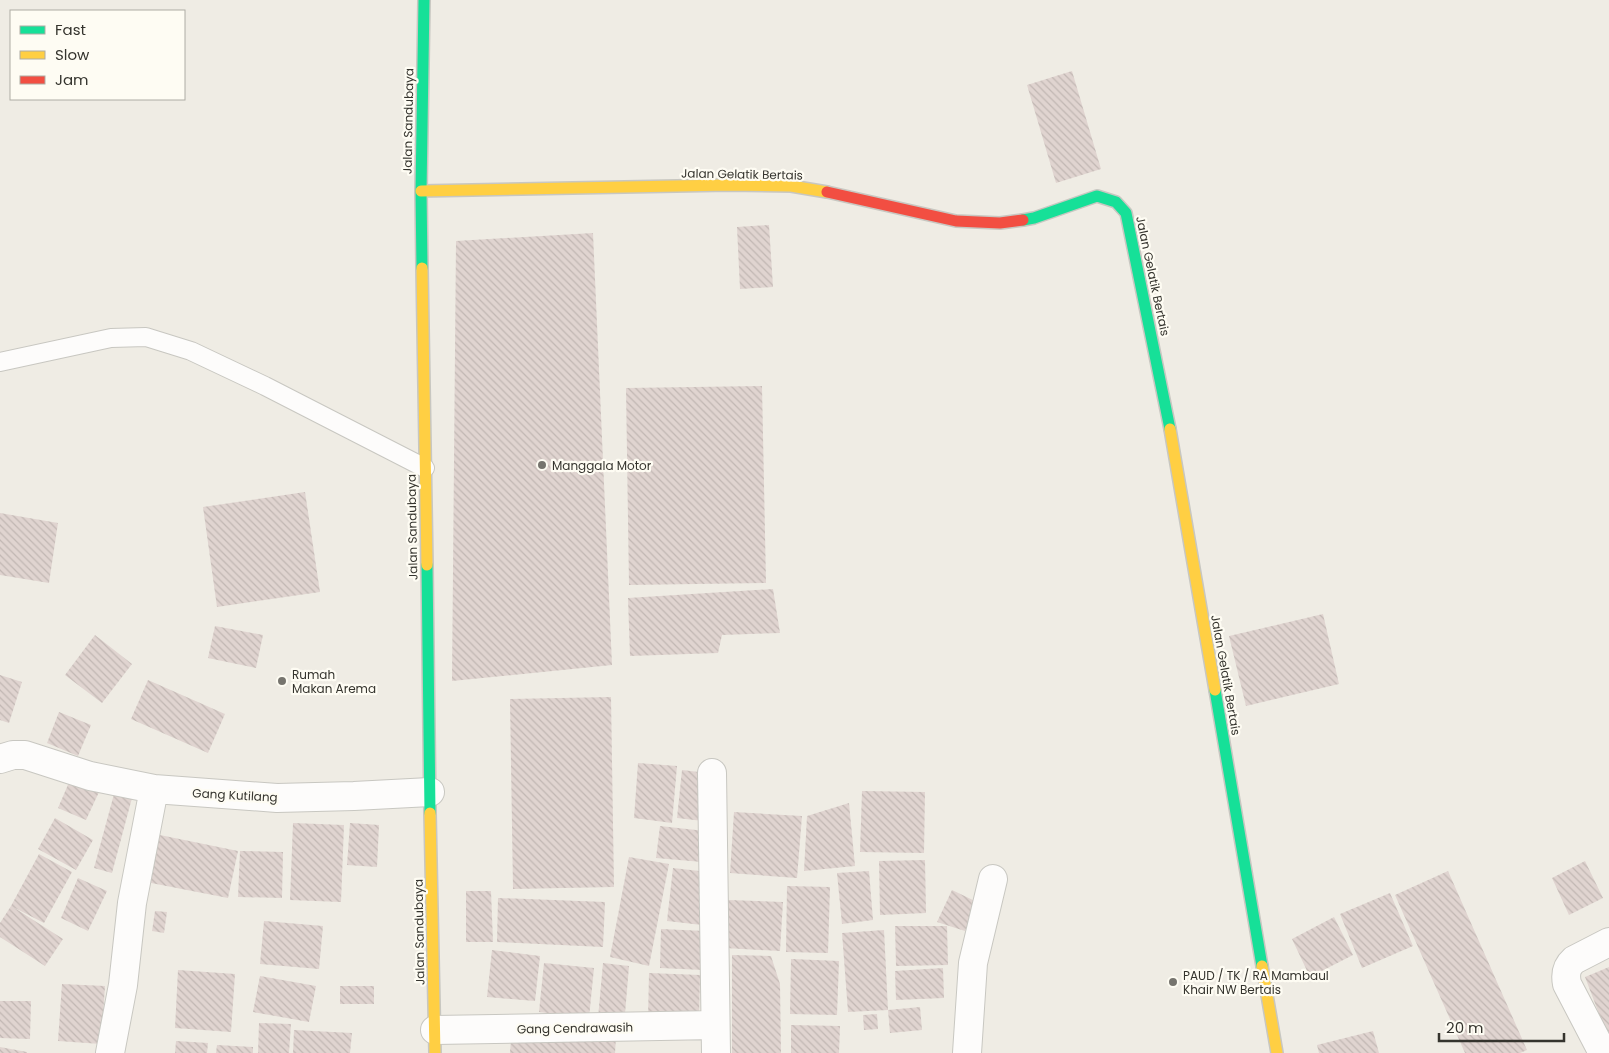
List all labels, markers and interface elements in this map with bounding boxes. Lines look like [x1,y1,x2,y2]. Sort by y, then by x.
legend [10,10,185,100]
text: Fast [55,19,86,40]
text: Slow [55,44,90,65]
street label: Jalan Sandubaya [399,68,417,174]
text: Jam [55,69,89,90]
street label: Jalan Gelatik Bertais [681,164,803,184]
street label: Jalan Gelatik Bertais [1132,215,1174,337]
place label: Manggala Motor [552,457,652,474]
marker: Manggala Motor [536,459,548,471]
street label: Jalan Sandubaya [403,474,421,580]
street label: Jalan Gelatik Bertais [1207,613,1245,737]
place label: Rumah Makan Arema [292,666,376,697]
marker: Rumah Makan Arema [276,675,288,687]
street label: Gang Kutilang [192,784,278,806]
street label: Jalan Sandubaya [410,879,428,985]
place label: PAUD / TK / RA Mambaul Khair NW Bertais [1183,967,1329,998]
marker: PAUD / TK / RA Mambaul Khair NW Bertais [1167,976,1179,988]
scale bar [1439,1010,1564,1042]
text: 20 m [1446,1017,1484,1038]
street label: Gang Cendrawasih [517,1018,633,1038]

